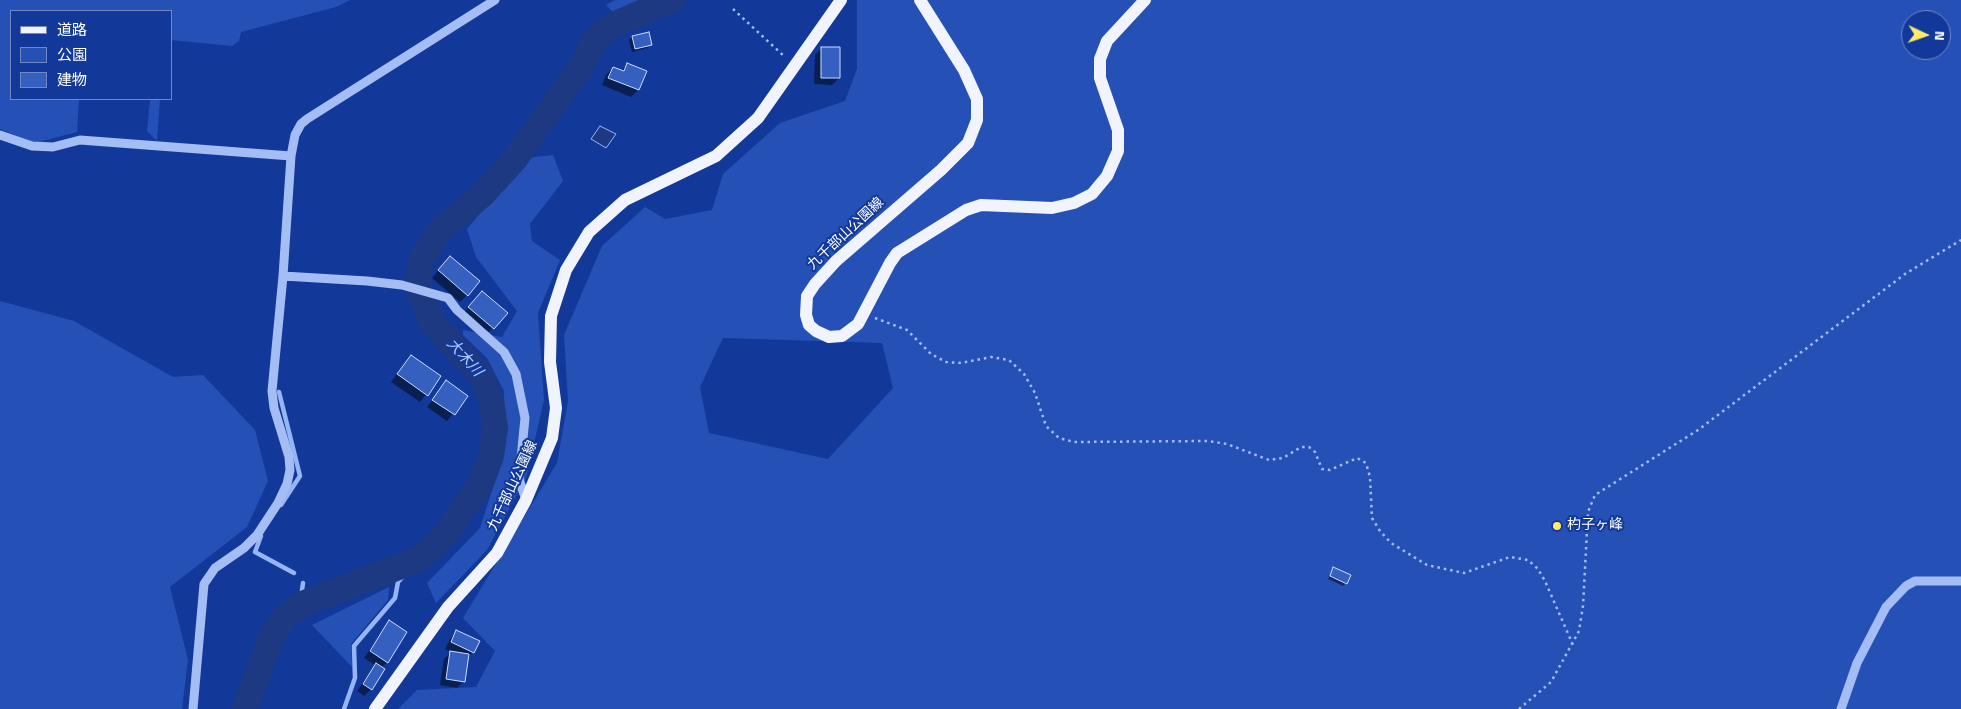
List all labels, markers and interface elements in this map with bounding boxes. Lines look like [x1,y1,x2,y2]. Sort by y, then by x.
legend [10,10,172,100]
north arrow [1901,10,1951,60]
text: 道路 [57,18,87,41]
text: N [1930,30,1951,41]
text: 公園 [57,43,87,66]
text: 建物 [57,68,87,91]
street label: 九千部山公園線 [804,194,888,274]
water label: 大木川 [442,335,486,381]
street label: 九千部山公園線 [485,438,541,534]
place label: 杓子ヶ峰 [1567,518,1623,534]
marker: 杓子ヶ峰 [1551,520,1563,532]

